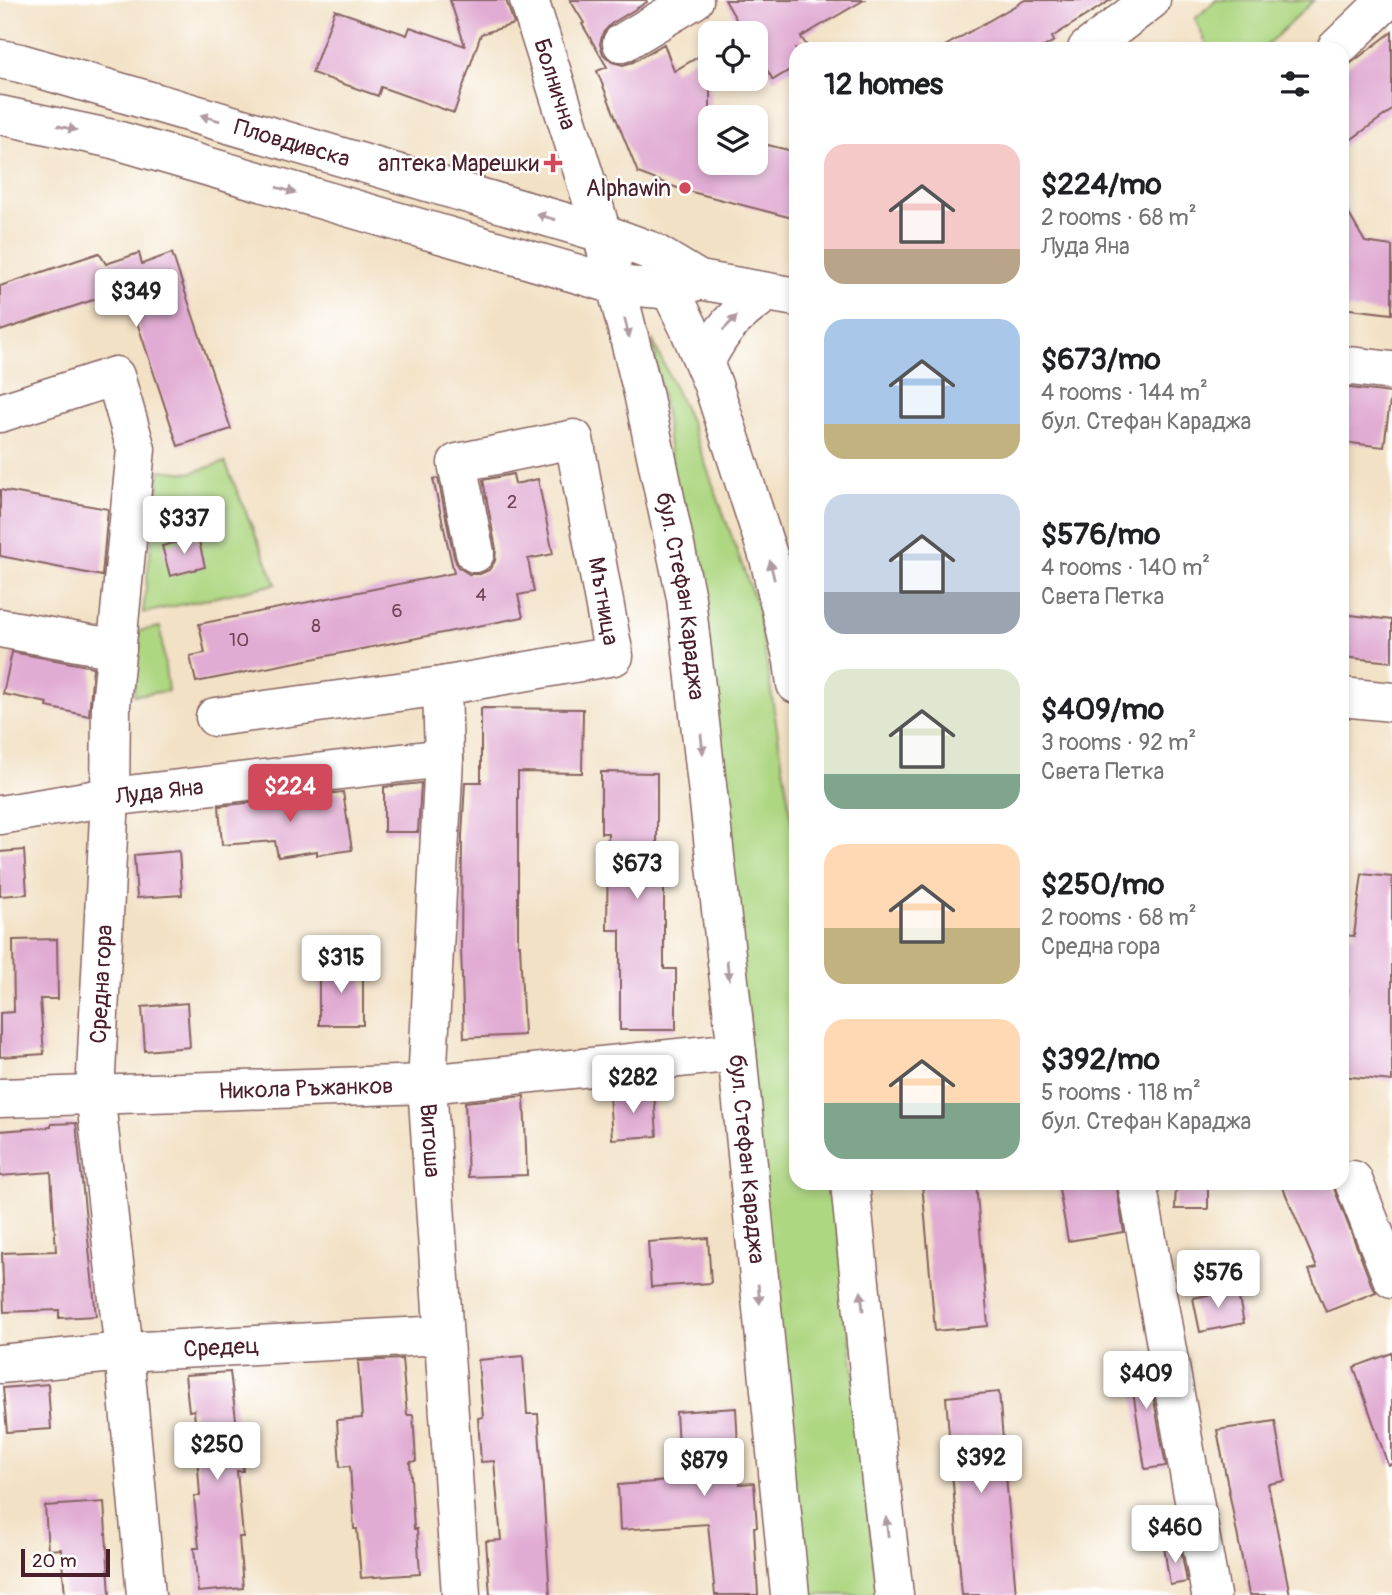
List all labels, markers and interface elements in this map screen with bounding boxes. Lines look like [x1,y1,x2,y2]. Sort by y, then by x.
map controls [698,21,768,175]
button: locate [698,21,768,91]
street label: Болнична [527,35,583,133]
icon: filters [1276,65,1314,103]
text: 12 homes [824,66,943,103]
button: layers [698,105,768,175]
street label: Пловдивска [231,112,353,174]
one-way arrow [200,113,221,123]
one-way arrow [56,123,78,134]
place label: аптека Марешки [378,149,539,178]
marker: аптека Марешки [545,155,561,171]
text: $224/mo [1041,166,1162,203]
icon: home [880,172,964,256]
place label: Alphawin [586,174,671,203]
marker: Alphawin [677,180,693,196]
one-way arrow [276,185,297,195]
text: 2 rooms · 68 m² [1041,203,1197,232]
one-way arrow [536,211,557,221]
text: Луда Яна [1041,232,1130,261]
pin: $349 [95,270,177,329]
text: $349 [111,277,161,306]
one-way arrow [722,315,738,332]
one-way arrow [621,317,632,339]
text: $673/mo [1041,341,1161,378]
icon: home [880,347,964,431]
text: 4 rooms · 144 m² [1041,378,1208,407]
text: бул. Стефан Караджа [1041,407,1251,436]
street label: бул. Стефан Караджа [649,489,711,701]
house number: 2 [507,490,517,514]
pin: $337 [143,496,225,556]
text: $337 [159,504,209,533]
text: $576/mo [1041,516,1160,553]
icon: home [880,522,964,606]
text: 4 rooms · 140 m² [1041,553,1210,582]
street label: Мътница [581,555,626,648]
one-way arrow [766,559,777,581]
text: Света Петка [1041,582,1164,611]
house number: 4 [475,583,487,607]
house number: 6 [391,599,403,623]
house number: 8 [311,614,321,638]
house number: 10 [229,628,249,652]
text: $409/mo [1041,691,1164,728]
icon: home [880,697,964,781]
text: 3 rooms · 92 m² [1041,728,1196,757]
one-way arrow [697,734,708,756]
text: Света Петка [1041,757,1164,786]
pin: $224 [249,764,331,824]
street label: Луда Яна [113,772,205,811]
text: $224 [264,772,316,801]
pin: $673 [596,842,678,901]
text: $673 [612,849,662,878]
text: $250/mo [1041,866,1164,903]
icon: home [880,872,964,956]
text: 2 rooms · 68 m² [1041,903,1197,932]
street label: Средна гора [84,924,119,1044]
text: Средна гора [1041,932,1160,961]
pin: $315 [300,936,382,995]
text: $315 [318,943,364,972]
one-way arrow [722,960,733,982]
text: $392/mo [1041,1041,1160,1078]
icon: home [880,1047,964,1131]
street label: бул. Стефан Караджа [722,1053,772,1265]
pin: $282 [592,1056,674,1115]
text: $282 [608,1063,658,1092]
street label: Никола Ръжанков [218,1071,394,1106]
text: 5 rooms · 118 m² [1041,1078,1201,1107]
street label: Витоша [413,1102,447,1178]
text: бул. Стефан Караджа [1041,1107,1251,1136]
pin: $576 [1177,1250,1259,1310]
text: $576 [1193,1258,1243,1287]
one-way arrow [754,1284,765,1306]
one-way arrow [856,1290,867,1312]
street label: Средец [183,1331,260,1364]
pin: $409 [1105,1352,1187,1411]
text: $409 [1119,1359,1173,1388]
pin: $250 [176,1422,258,1482]
text: $250 [190,1430,244,1459]
pin: $392 [940,1436,1022,1495]
pin: $879 [663,1438,745,1498]
text: $392 [956,1443,1006,1472]
text: $879 [680,1446,728,1475]
pin: $460 [1134,1506,1216,1565]
text: $460 [1148,1513,1202,1542]
one-way arrow [881,1516,892,1538]
scale bar [21,1546,110,1578]
text: 20 m [32,1549,77,1573]

